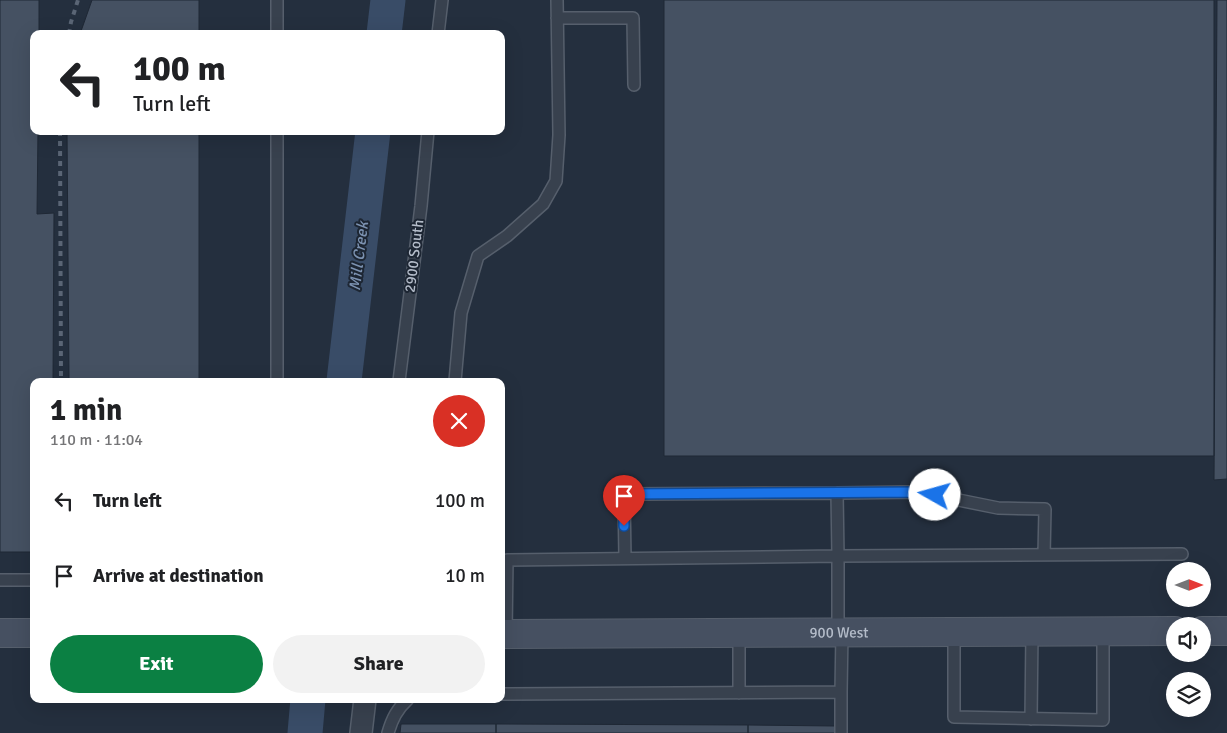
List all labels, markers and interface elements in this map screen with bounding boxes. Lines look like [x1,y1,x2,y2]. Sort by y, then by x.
text: 100 m [133,47,226,90]
icon: left [50,50,115,115]
text: Turn left [133,90,211,117]
street label: 2900 South [401,218,427,294]
water label: Mill Creek [345,219,373,292]
text: 1 min [50,392,122,429]
button: close [433,395,485,447]
text: 110 m · 11:04 [50,430,143,450]
position arrow [908,468,960,520]
pin [603,475,645,526]
icon: arrive [610,482,638,510]
icon: left [50,487,78,515]
text: Turn left [93,489,162,513]
text: 100 m [435,489,485,513]
icon: arrive [50,562,78,590]
north arrow [1166,562,1211,608]
map controls [1166,562,1211,717]
text: Arrive at destination [93,564,264,588]
text: 10 m [445,564,485,588]
button: sound [1166,617,1211,662]
street label: 900 West [809,623,869,642]
button: Exit [50,635,263,693]
button: Share [273,635,485,693]
button: layers [1166,672,1211,717]

